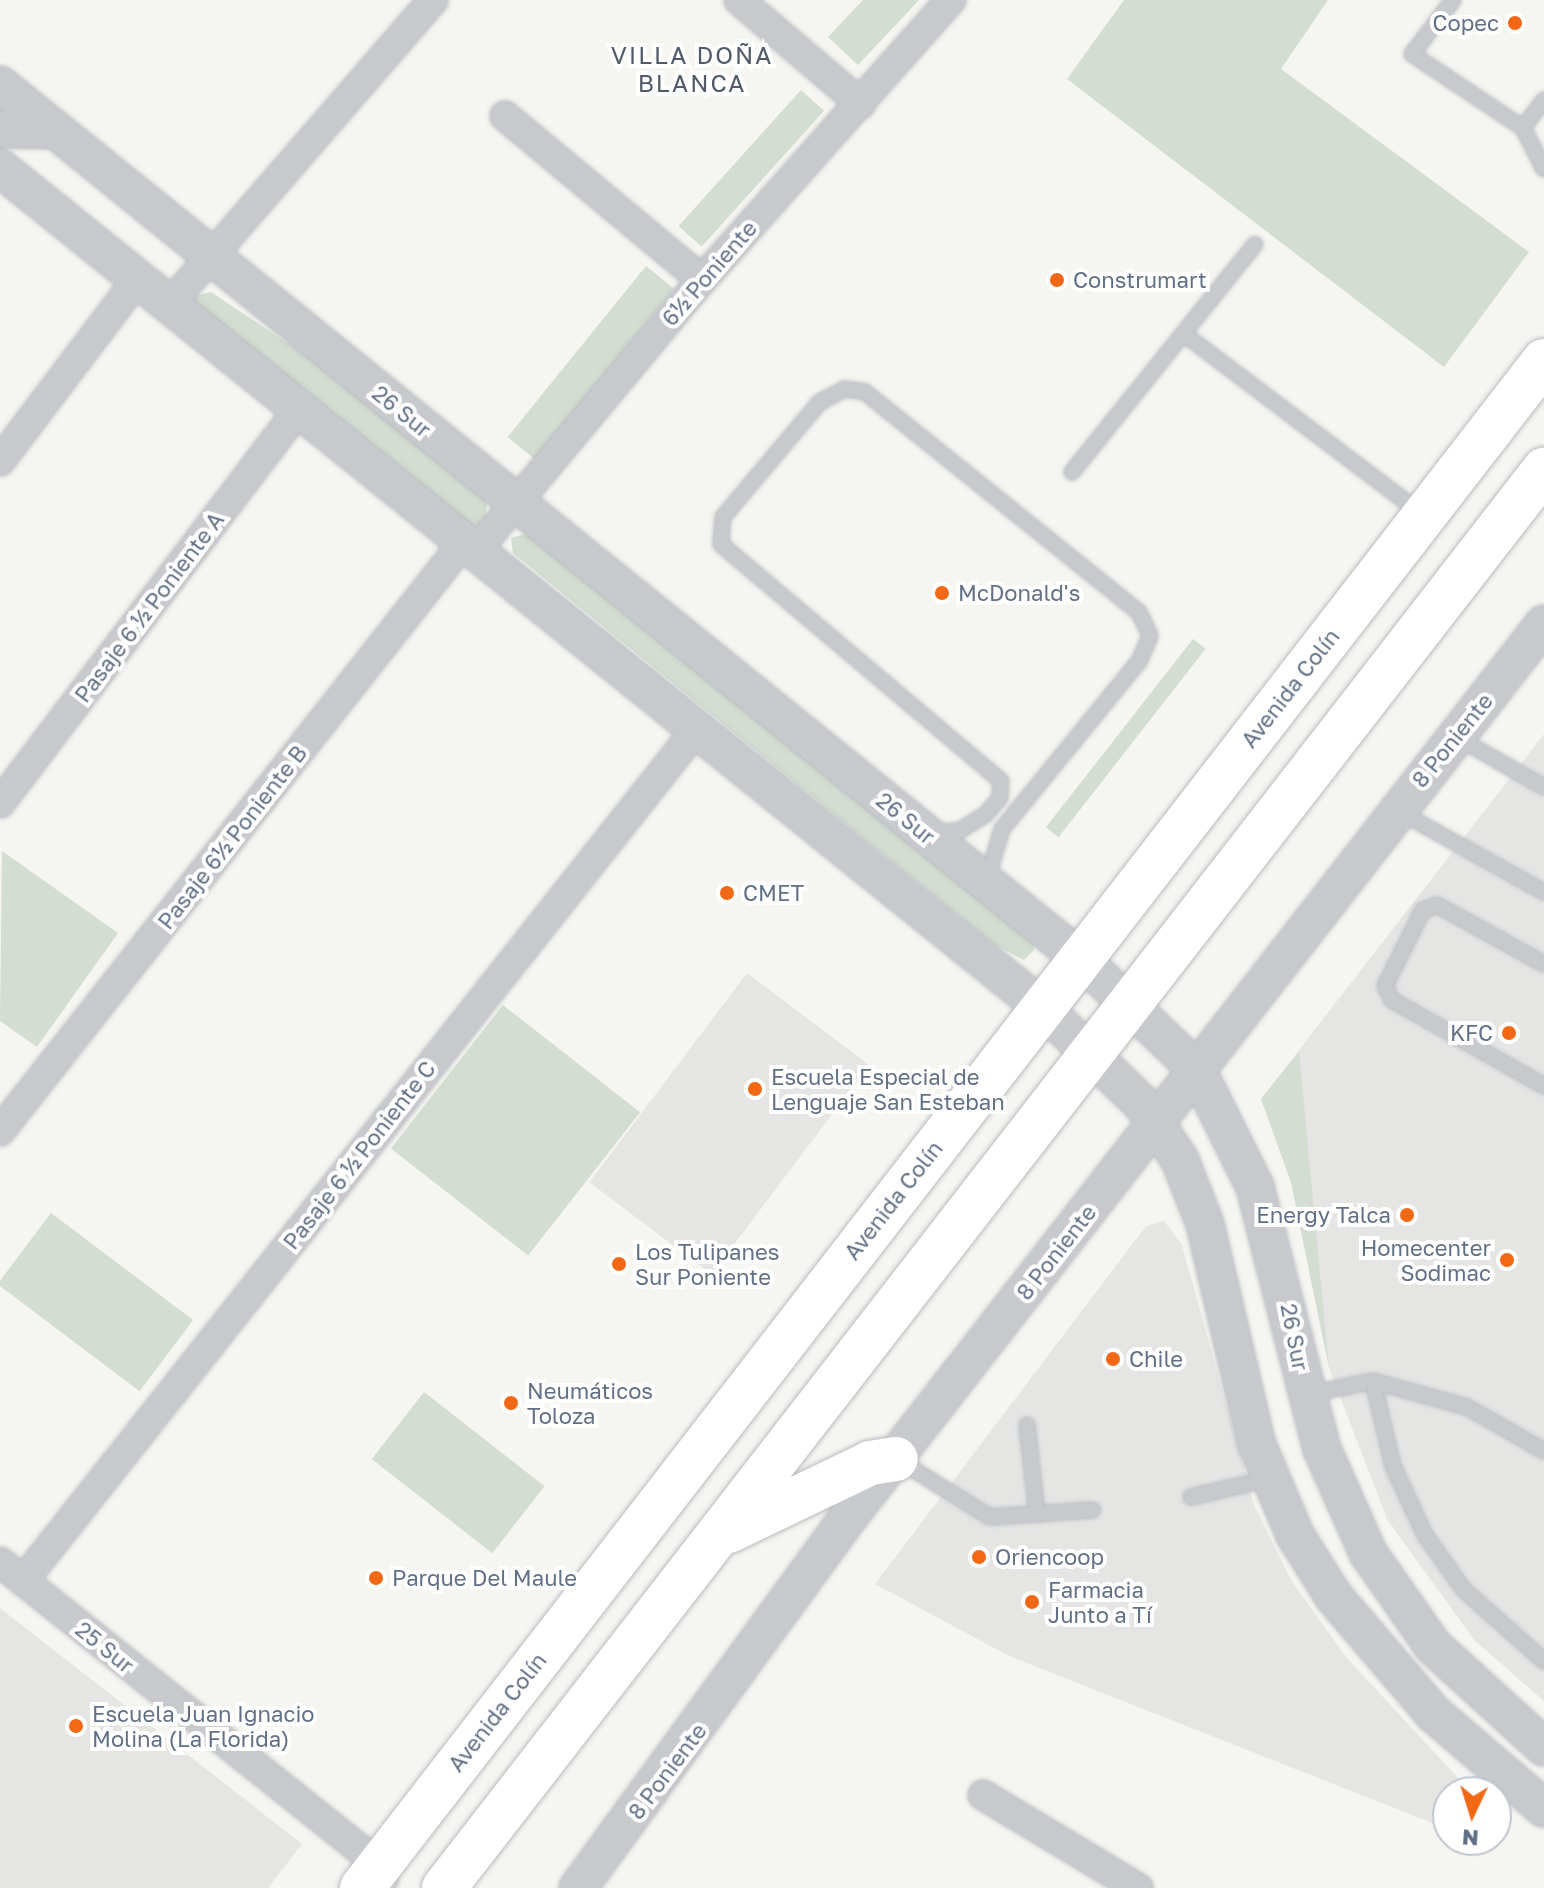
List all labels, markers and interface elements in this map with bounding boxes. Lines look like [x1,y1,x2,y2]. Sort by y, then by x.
place label: Copec [1433,10,1499,36]
marker: Copec [1506,14,1524,32]
district label: VILLA DOÑA BLANCA [611,41,773,97]
street label: 6½ Poniente [656,215,762,331]
place label: Construmart [1073,267,1207,293]
marker: Construmart [1048,271,1066,289]
street label: 26 Sur [367,379,437,443]
street label: Pasaje 6 ½ Poniente A [69,507,229,707]
place label: McDonald's [958,580,1080,606]
marker: McDonald's [933,584,951,602]
street label: Avenida Colín [1235,623,1345,753]
street label: 8 Poniente [1406,688,1498,792]
street label: Pasaje 6½ Poniente B [152,740,312,934]
street label: 26 Sur [871,786,941,850]
place label: CMET [743,880,804,906]
marker: CMET [718,884,736,902]
place label: KFC [1450,1020,1493,1046]
marker: KFC [1500,1024,1518,1042]
street label: Pasaje 6 ½ Poniente C [277,1056,441,1254]
place label: Escuela Especial de Lenguaje San Esteban [771,1063,1005,1114]
marker: Escuela Especial de Lenguaje San Esteban [746,1080,764,1098]
street label: Avenida Colín [838,1135,948,1265]
street label: 8 Poniente [1011,1199,1101,1305]
place label: Energy Talca [1256,1202,1391,1228]
marker: Energy Talca [1398,1206,1416,1224]
place label: Homecenter Sodimac [1361,1234,1491,1286]
place label: Los Tulipanes Sur Poniente [635,1238,779,1290]
marker: Homecenter Sodimac [1498,1251,1516,1269]
marker: Los Tulipanes Sur Poniente [610,1255,628,1273]
street label: 26 Sur [1276,1301,1314,1373]
place label: Chile [1129,1346,1183,1372]
marker: Chile [1104,1350,1122,1368]
place label: Neumáticos Toloza [527,1377,653,1428]
marker: Neumáticos Toloza [502,1394,520,1412]
place label: Oriencoop [995,1544,1104,1570]
marker: Oriencoop [970,1548,988,1566]
place label: Parque Del Maule [392,1565,577,1591]
marker: Parque Del Maule [367,1569,385,1587]
place label: Farmacia Junto a Tí [1048,1576,1152,1628]
marker: Farmacia Junto a Tí [1023,1593,1041,1611]
street label: 25 Sur [71,1616,139,1678]
street label: Avenida Colín [442,1647,552,1777]
place label: Escuela Juan Ignacio Molina (La Florida) [92,1700,315,1752]
marker: Escuela Juan Ignacio Molina (La Florida) [67,1717,85,1735]
street label: 8 Poniente [622,1718,712,1824]
north arrow [1432,1776,1512,1856]
text: N [1461,1824,1480,1852]

